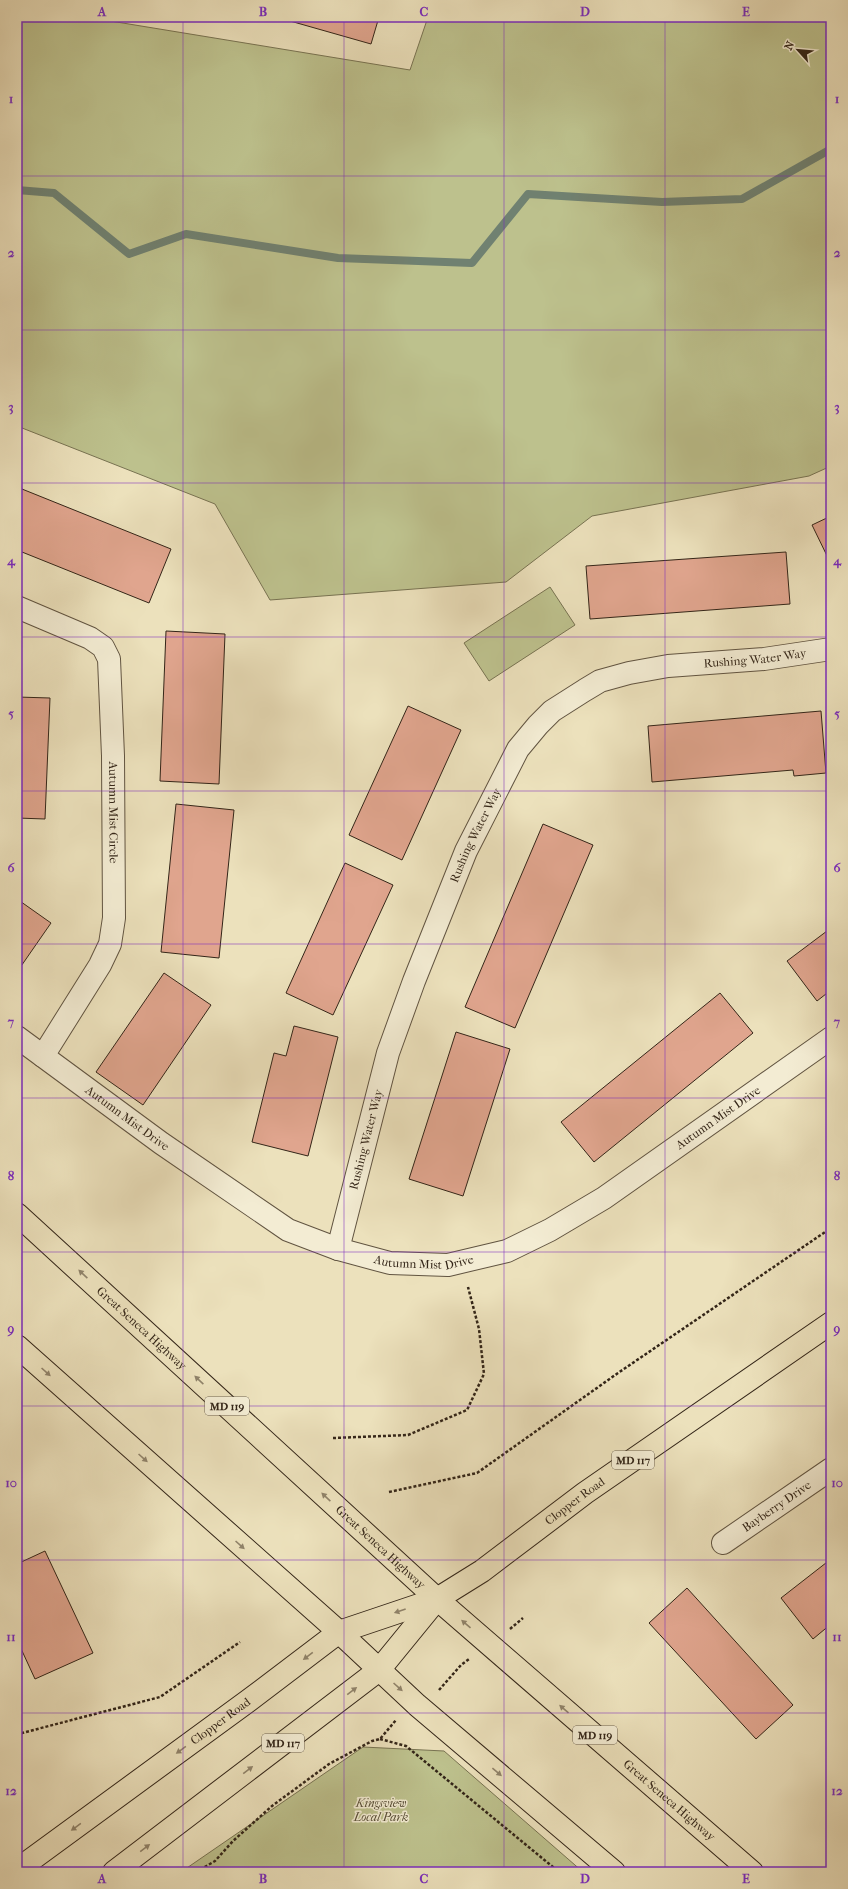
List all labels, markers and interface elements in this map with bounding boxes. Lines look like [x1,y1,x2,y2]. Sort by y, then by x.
text: A [97,4,107,19]
text: B [259,4,268,19]
text: C [420,4,429,19]
text: D [580,4,590,19]
text: E [742,4,750,19]
north arrow [778,30,818,70]
text: N [782,38,798,52]
text: 1 [9,91,14,106]
text: 1 [835,91,840,106]
text: 2 [8,245,15,260]
text: 2 [834,245,841,260]
text: 3 [8,399,14,415]
text: 3 [834,399,840,415]
text: 4 [6,553,16,569]
text: 4 [832,553,842,569]
street label: Rushing Water Way [703,646,808,670]
text: 5 [8,706,14,721]
text: 5 [834,706,840,721]
street label: Autumn Mist Circle [106,760,121,863]
street label: Rushing Water Way [447,785,504,885]
text: 6 [7,860,15,875]
text: 6 [833,860,841,875]
text: 7 [7,1014,15,1029]
text: 7 [833,1014,841,1029]
street label: Autumn Mist Drive [82,1082,172,1154]
street label: Autumn Mist Drive [672,1083,763,1153]
street label: Rushing Water Way [346,1087,386,1191]
text: 8 [8,1168,15,1183]
text: 8 [834,1168,841,1183]
street label: Autumn Mist Drive [372,1252,475,1273]
one-way arrow [77,1269,88,1278]
street label: Great Seneca Highway [94,1284,190,1373]
text: 9 [7,1321,15,1337]
text: 9 [833,1321,841,1337]
one-way arrow [41,1367,51,1377]
one-way arrow [194,1376,204,1385]
road number: MD 119 [205,1397,249,1415]
road number: MD 117 [612,1451,654,1469]
one-way arrow [138,1454,149,1463]
street label: Clopper Road [542,1474,608,1528]
text: 10 [5,1475,17,1490]
text: 10 [831,1475,843,1490]
street label: Bayberry Drive [740,1478,814,1535]
one-way arrow [321,1492,331,1501]
street label: Great Seneca Highway [333,1503,429,1592]
one-way arrow [235,1540,246,1549]
one-way arrow [394,1608,406,1614]
one-way arrow [461,1619,471,1628]
text: 11 [6,1629,16,1644]
text: 11 [832,1629,842,1644]
one-way arrow [302,1651,313,1660]
one-way arrow [393,1683,403,1692]
one-way arrow [347,1688,357,1696]
street label: Clopper Road [188,1694,253,1748]
one-way arrow [559,1704,569,1713]
road number: MD 119 [573,1726,617,1744]
road number: MD 117 [262,1734,304,1752]
one-way arrow [176,1746,187,1754]
street label: Great Seneca Highway [620,1757,718,1844]
one-way arrow [243,1766,254,1774]
one-way arrow [491,1768,502,1777]
text: 12 [5,1783,17,1798]
text: 12 [831,1783,843,1798]
park label: Kingsview Local Park [353,1796,408,1824]
one-way arrow [71,1823,82,1831]
one-way arrow [139,1844,150,1853]
text: A [97,1871,107,1886]
text: B [259,1871,268,1886]
text: C [420,1871,429,1886]
text: D [580,1871,590,1886]
text: E [742,1871,750,1886]

